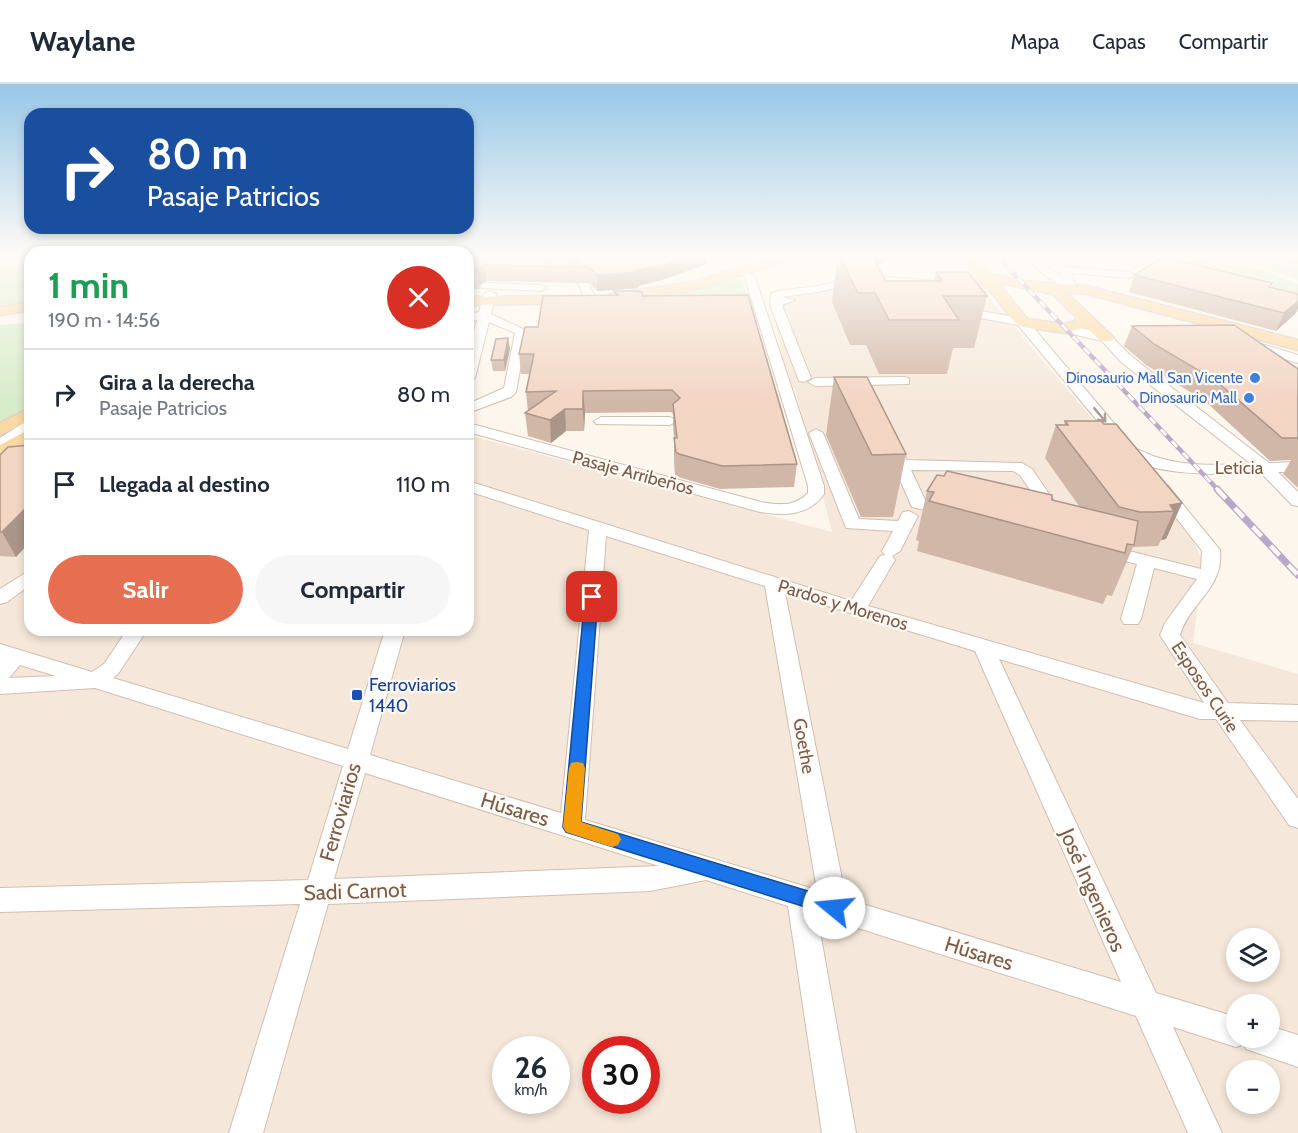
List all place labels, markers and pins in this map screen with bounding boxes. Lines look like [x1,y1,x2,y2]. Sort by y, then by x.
place label: Dinosaurio Mall San Vicente [1066,369,1243,387]
marker: Dinosaurio Mall San Vicente [1248,371,1262,385]
place label: Dinosaurio Mall [1139,389,1237,407]
marker: Dinosaurio Mall [1242,391,1256,405]
pin [566,571,617,622]
place label: Ferroviarios 1440 [369,674,456,717]
marker: Ferroviarios 1440 [350,688,364,702]

